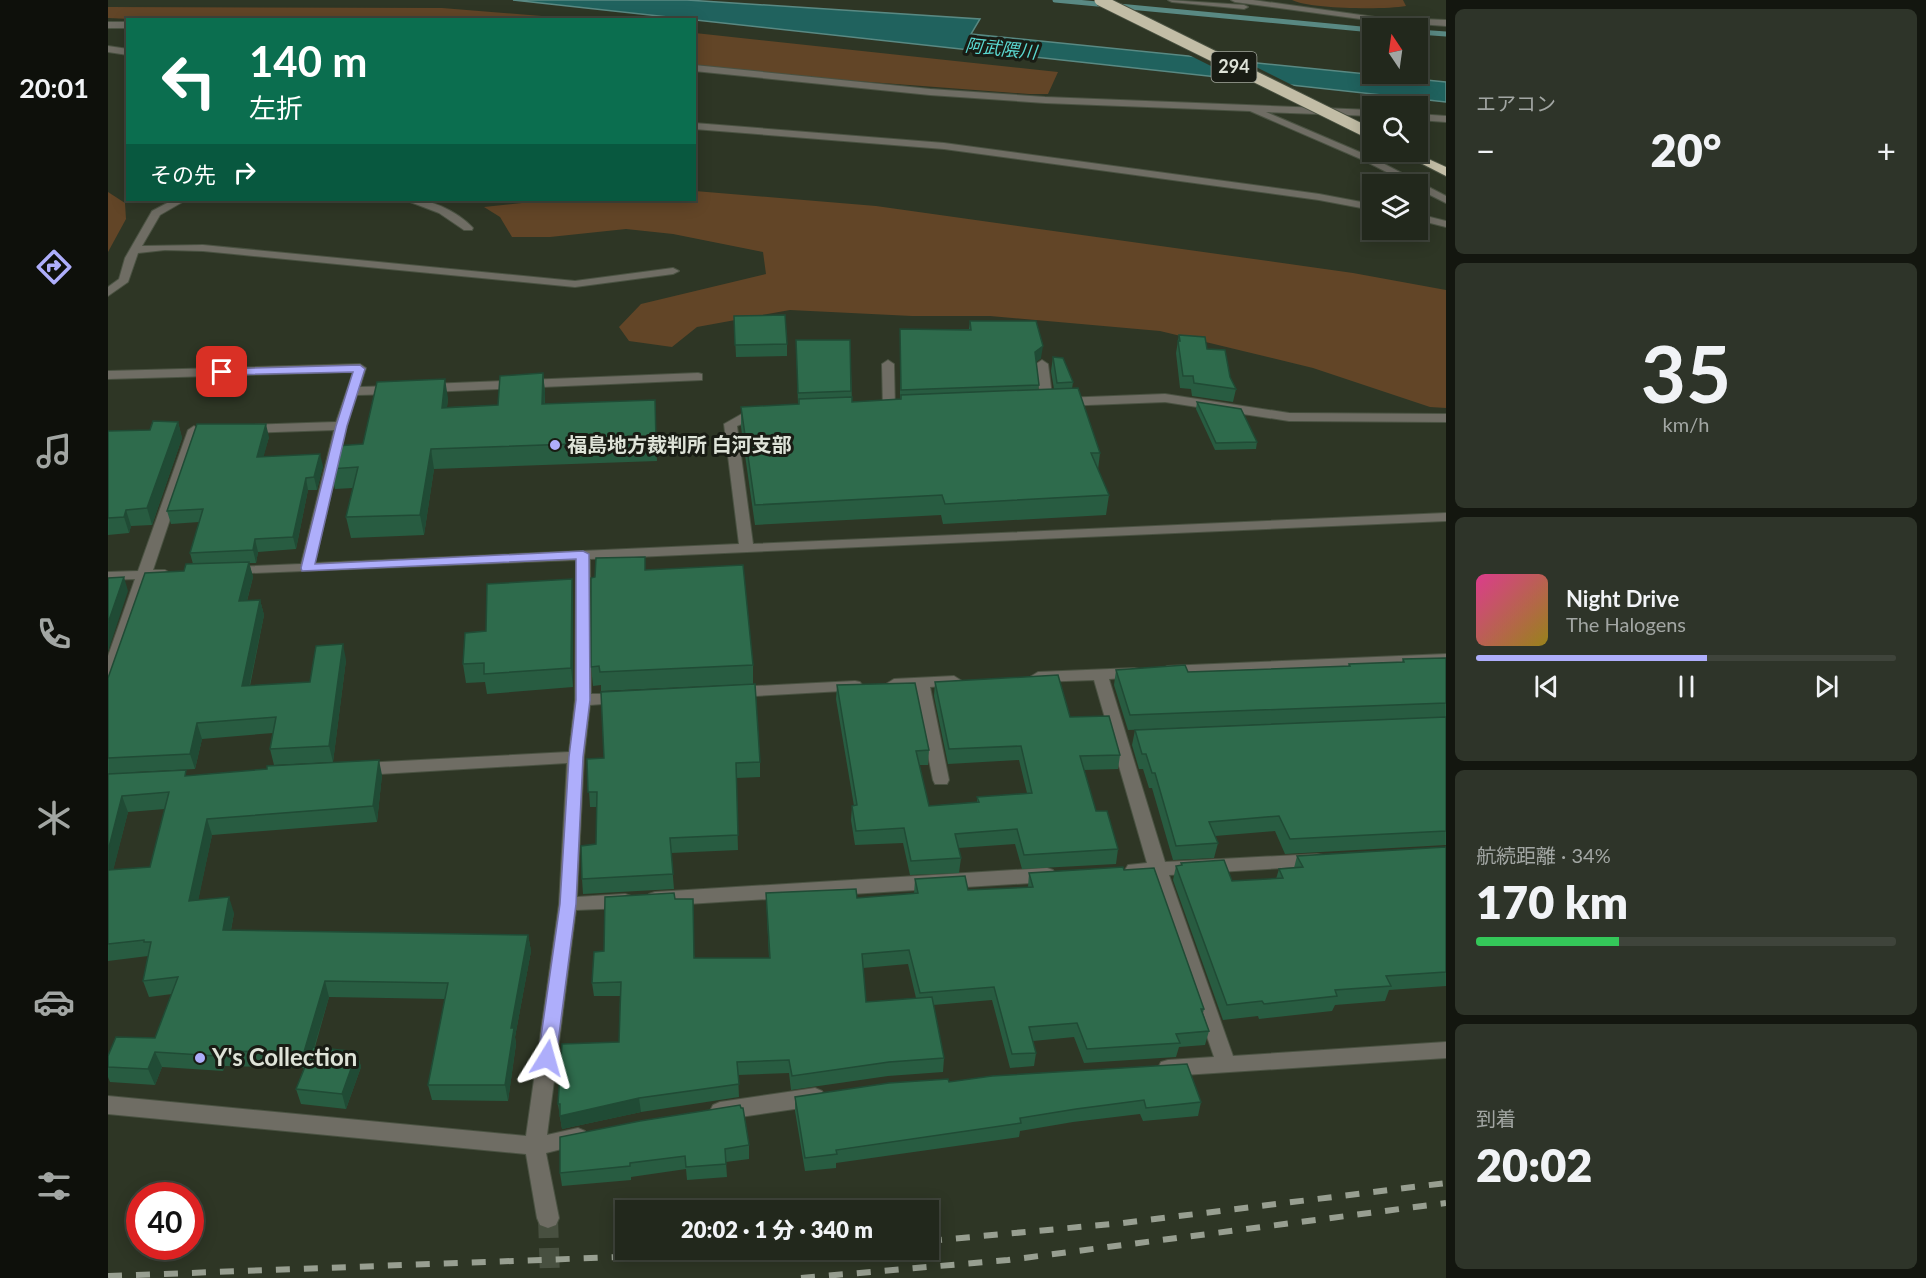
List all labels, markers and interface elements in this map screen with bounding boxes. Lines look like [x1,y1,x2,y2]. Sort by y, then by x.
north arrow [1362,18,1428,84]
map controls [1362,18,1428,240]
water label: 阿武隈川 [964,33,1040,63]
text: 140 m [249,36,367,86]
icon: left [150,42,228,120]
road number: 294 [1212,52,1256,82]
text: 20:01 [19,71,89,104]
text: 左折 [249,91,303,124]
text: エアコン [1476,91,1556,115]
button: search [1362,96,1428,162]
text: 20° [1651,123,1721,177]
text: − [1476,130,1495,170]
text: + [1877,130,1896,170]
icon: right [228,156,261,189]
text: その先 [150,161,216,188]
button: layers [1362,174,1428,240]
icon: directions [33,246,75,288]
text: 35 [1641,326,1731,420]
pin [196,346,247,397]
icon: arrive [205,355,238,388]
text: km/h [1663,412,1709,436]
icon: music [33,430,75,472]
place label: 福島地方裁判所 白河支部 [567,432,792,456]
marker: 福島地方裁判所 白河支部 [548,438,562,452]
text: Night Drive [1566,585,1679,612]
text: The Halogens [1566,612,1686,636]
icon: phone [33,613,75,655]
icon: previous [1530,670,1563,703]
icon: pause [1670,670,1703,703]
icon: next [1810,670,1843,703]
icon: climate [33,797,75,839]
text: 航続距離 · 34% [1476,843,1611,867]
text: 170 km [1476,875,1628,929]
icon: car [33,981,75,1023]
position arrow [515,1026,579,1090]
place label: Y's Collection [211,1042,357,1071]
marker: Y's Collection [193,1051,207,1065]
text: 到着 [1476,1106,1516,1130]
text: 20:02 [1476,1138,1592,1192]
icon: filters [33,1165,75,1207]
speed limit sign: 40 [126,1182,204,1260]
text: 20:02 · 1 分 · 340 m [681,1216,873,1243]

